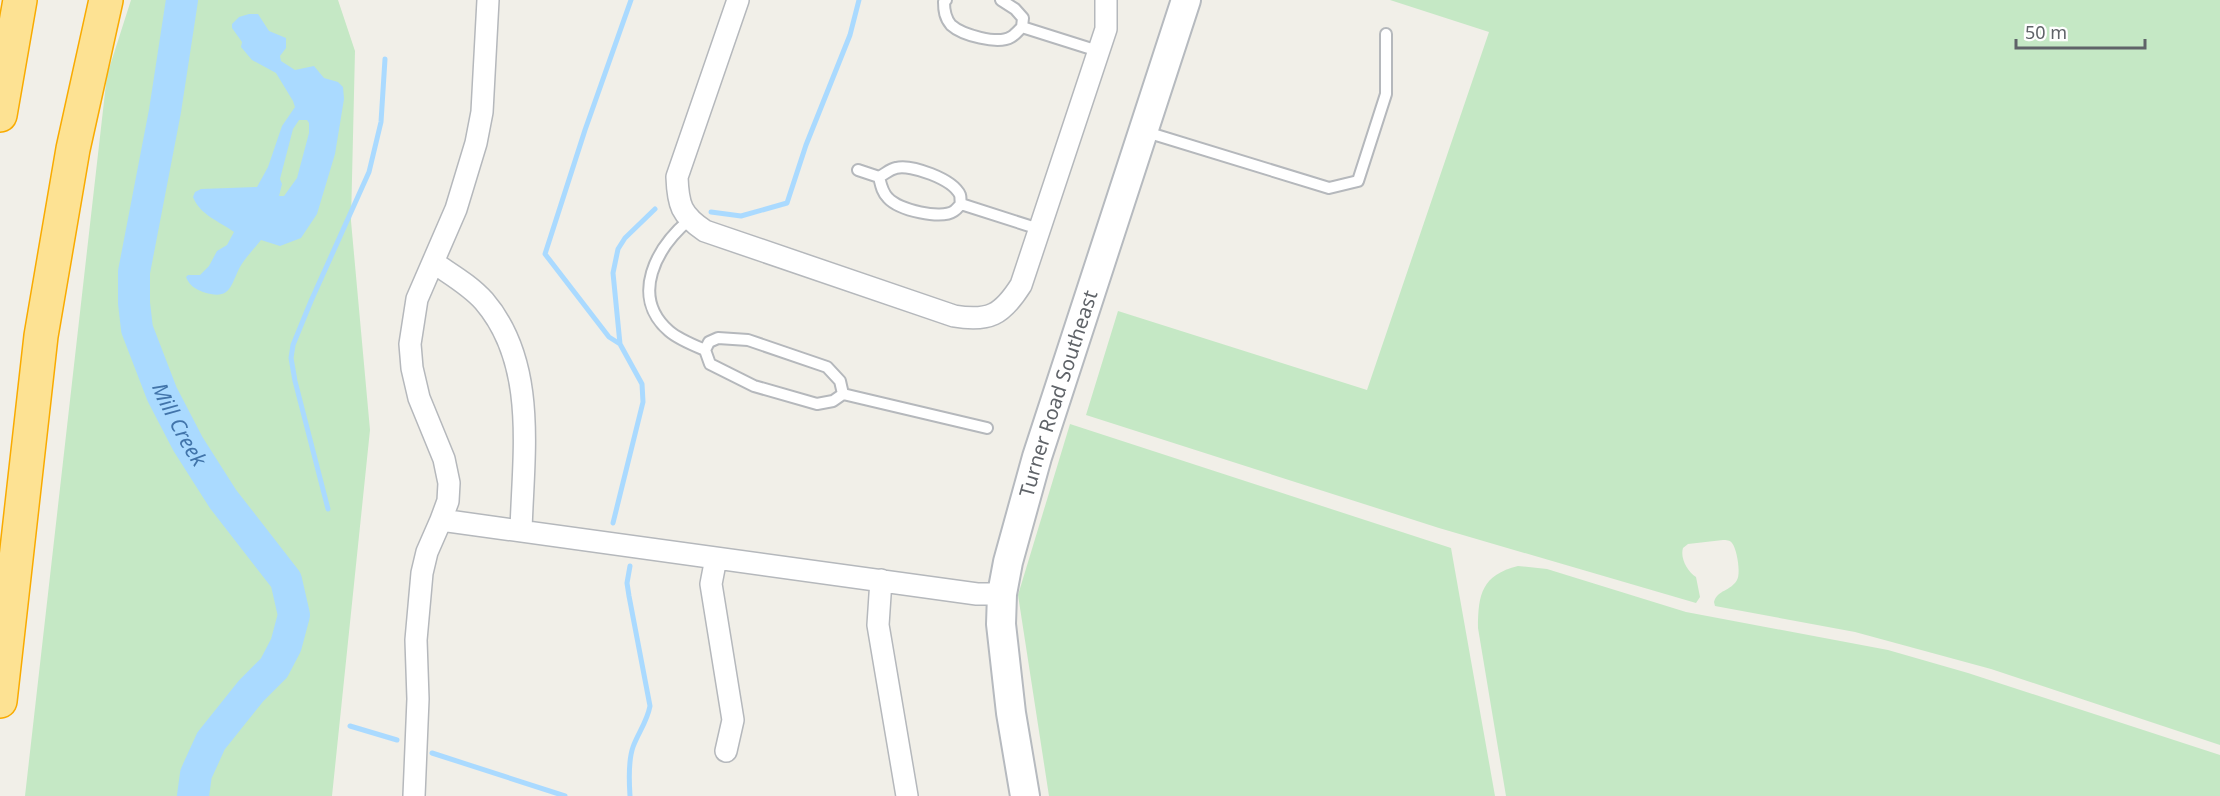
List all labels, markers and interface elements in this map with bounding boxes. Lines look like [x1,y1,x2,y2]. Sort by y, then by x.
scale bar [2016,12,2145,50]
text: 50 m [2025,20,2067,44]
street label: Turner Road Southeast [1013,287,1103,500]
water label: Mill Creek [146,379,214,473]

